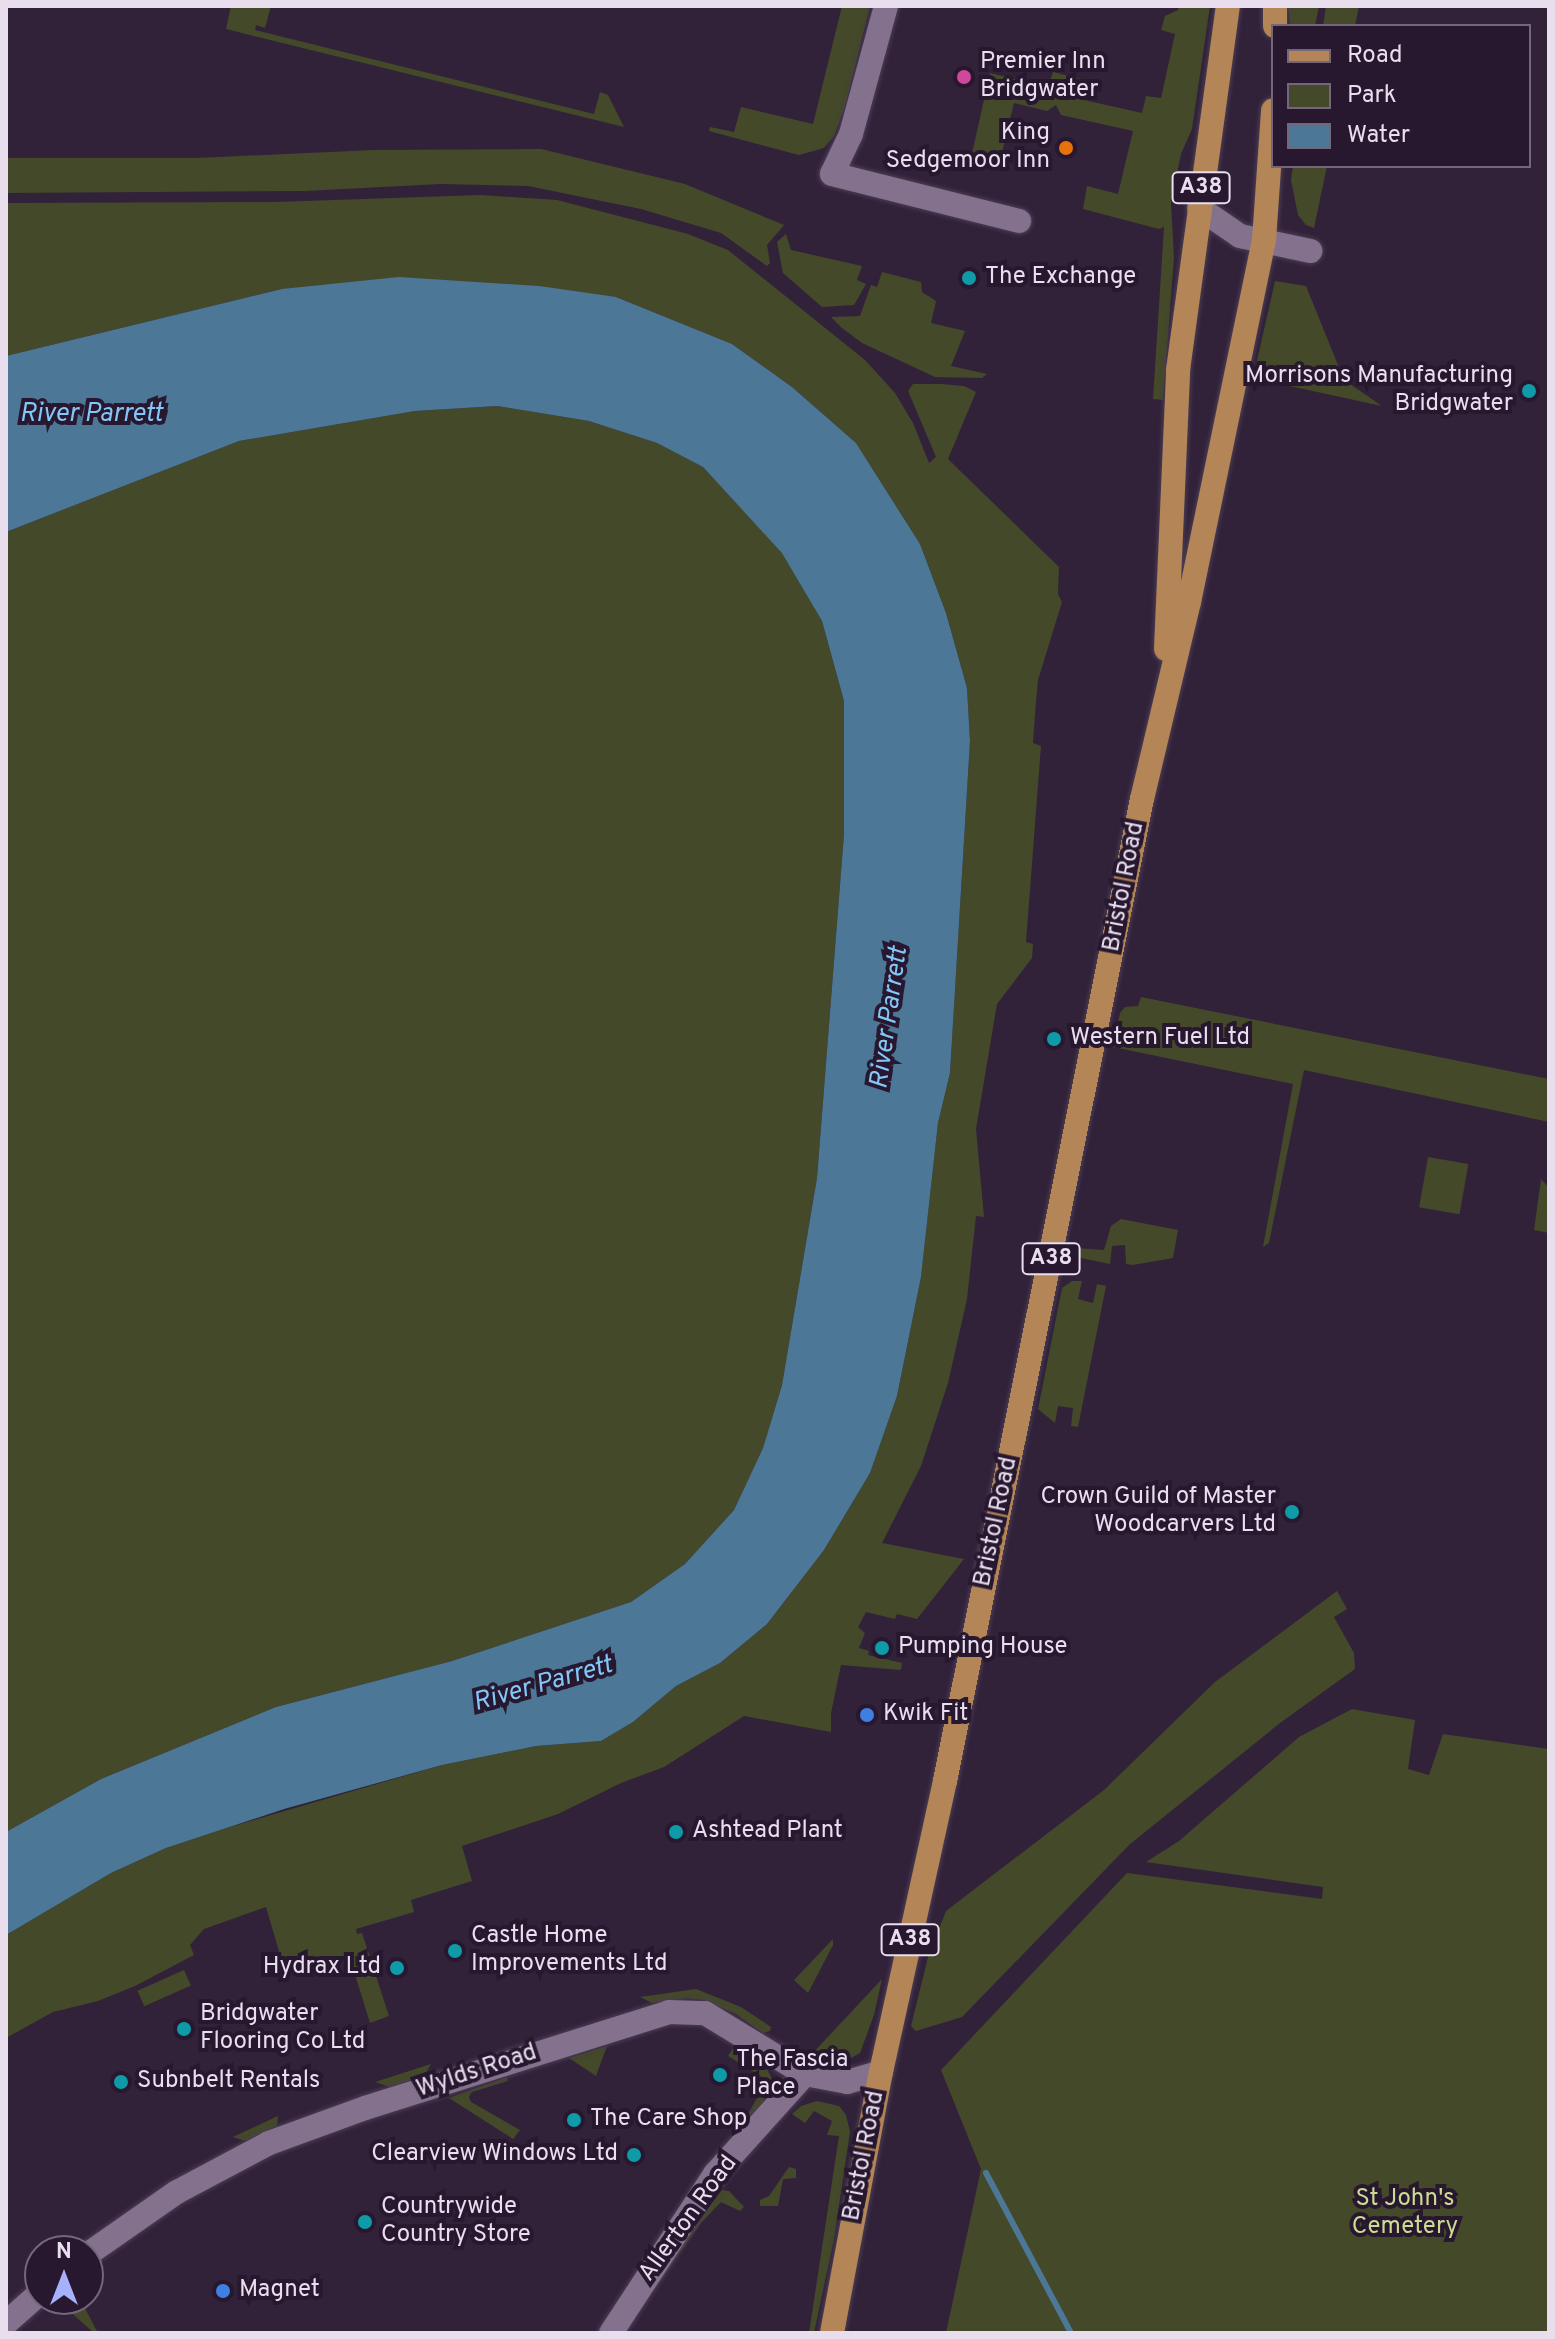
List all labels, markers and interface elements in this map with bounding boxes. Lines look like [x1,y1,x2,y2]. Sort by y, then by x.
legend [1271,24,1531,168]
text: Road [1347,41,1403,71]
place label: Premier Inn Bridgwater [980,49,1106,105]
marker: Premier Inn Bridgwater [955,68,973,86]
text: Park [1347,81,1397,111]
place label: King Sedgemoor Inn [886,120,1050,176]
text: Water [1347,121,1410,151]
marker: King Sedgemoor Inn [1057,139,1075,157]
road number: A38 [1171,170,1231,206]
place label: The Exchange [985,264,1136,292]
marker: The Exchange [960,269,978,287]
place label: Morrisons Manufacturing Bridgwater [1245,363,1513,419]
marker: Morrisons Manufacturing Bridgwater [1520,382,1538,400]
water label: River Parrett [19,399,163,431]
street label: Bristol Road [1098,820,1152,954]
water label: River Parrett [865,945,915,1091]
place label: Western Fuel Ltd [1070,1025,1250,1053]
marker: Western Fuel Ltd [1045,1030,1063,1048]
road number: A38 [1021,1241,1081,1277]
street label: Bristol Road [969,1455,1025,1589]
place label: Crown Guild of Master Woodcarvers Ltd [1040,1484,1276,1540]
marker: Crown Guild of Master Woodcarvers Ltd [1283,1503,1301,1521]
place label: Pumping House [898,1634,1067,1662]
marker: Pumping House [873,1639,891,1657]
water label: River Parrett [470,1650,616,1720]
place label: Kwik Fit [883,1701,968,1729]
marker: Kwik Fit [858,1706,876,1724]
place label: Ashtead Plant [692,1818,843,1846]
marker: Ashtead Plant [667,1823,685,1841]
road number: A38 [880,1922,940,1958]
place label: Castle Home Improvements Ltd [471,1923,667,1979]
marker: Castle Home Improvements Ltd [446,1942,464,1960]
place label: Hydrax Ltd [263,1954,381,1982]
marker: Hydrax Ltd [388,1959,406,1977]
place label: Bridgwater Flooring Co Ltd [200,2001,365,2057]
marker: Bridgwater Flooring Co Ltd [175,2020,193,2038]
street label: Wylds Road [413,2039,541,2105]
place label: The Fascia Place [736,2047,848,2103]
marker: The Fascia Place [711,2066,729,2084]
place label: Subnbelt Rentals [137,2068,320,2096]
marker: Subnbelt Rentals [112,2073,130,2091]
street label: Bristol Road [838,2089,892,2223]
place label: The Care Shop [590,2106,747,2134]
marker: The Care Shop [565,2111,583,2129]
place label: Clearview Windows Ltd [371,2141,618,2169]
marker: Clearview Windows Ltd [625,2146,643,2164]
street label: Allerton Road [634,2150,744,2288]
park label: St John's Cemetery [1352,2186,1458,2242]
place label: Countrywide Country Store [381,2194,531,2250]
marker: Countrywide Country Store [356,2213,374,2231]
north arrow [24,2235,104,2315]
text: N [56,2239,72,2266]
place label: Magnet [239,2277,320,2305]
marker: Magnet [214,2282,232,2300]

